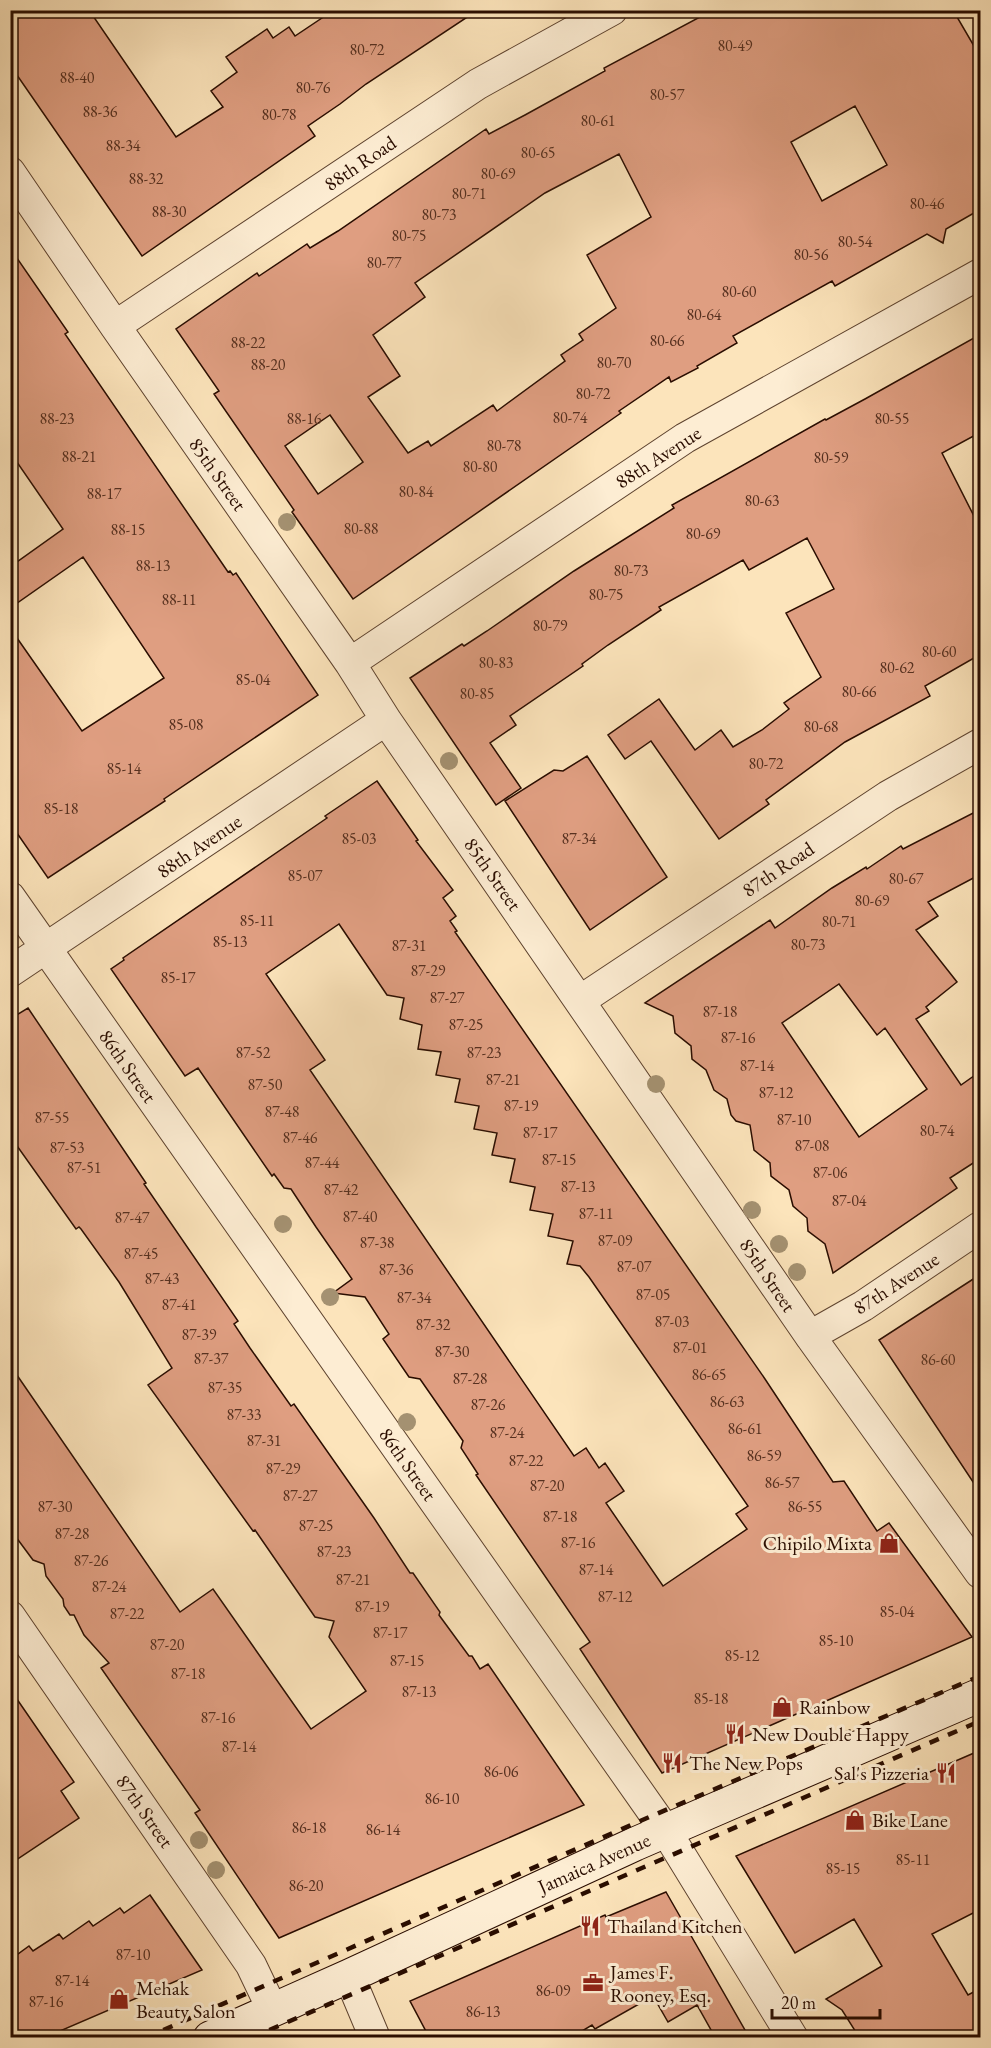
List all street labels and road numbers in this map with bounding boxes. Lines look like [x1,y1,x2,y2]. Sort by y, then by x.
street label: 88th Road [319,129,402,197]
street label: 88th Avenue [610,420,706,494]
street label: 85th Street [183,432,253,516]
street label: 88th Avenue [151,808,247,884]
street label: 85th Street [458,832,528,916]
street label: 87th Road [737,835,820,903]
street label: 86th Street [93,1024,163,1108]
street label: 85th Street [734,1233,803,1318]
street label: 87th Avenue [848,1246,944,1320]
street label: 86th Street [373,1422,443,1506]
street label: 87th Street [110,1769,180,1853]
street label: Jamaica Avenue [532,1827,654,1900]

